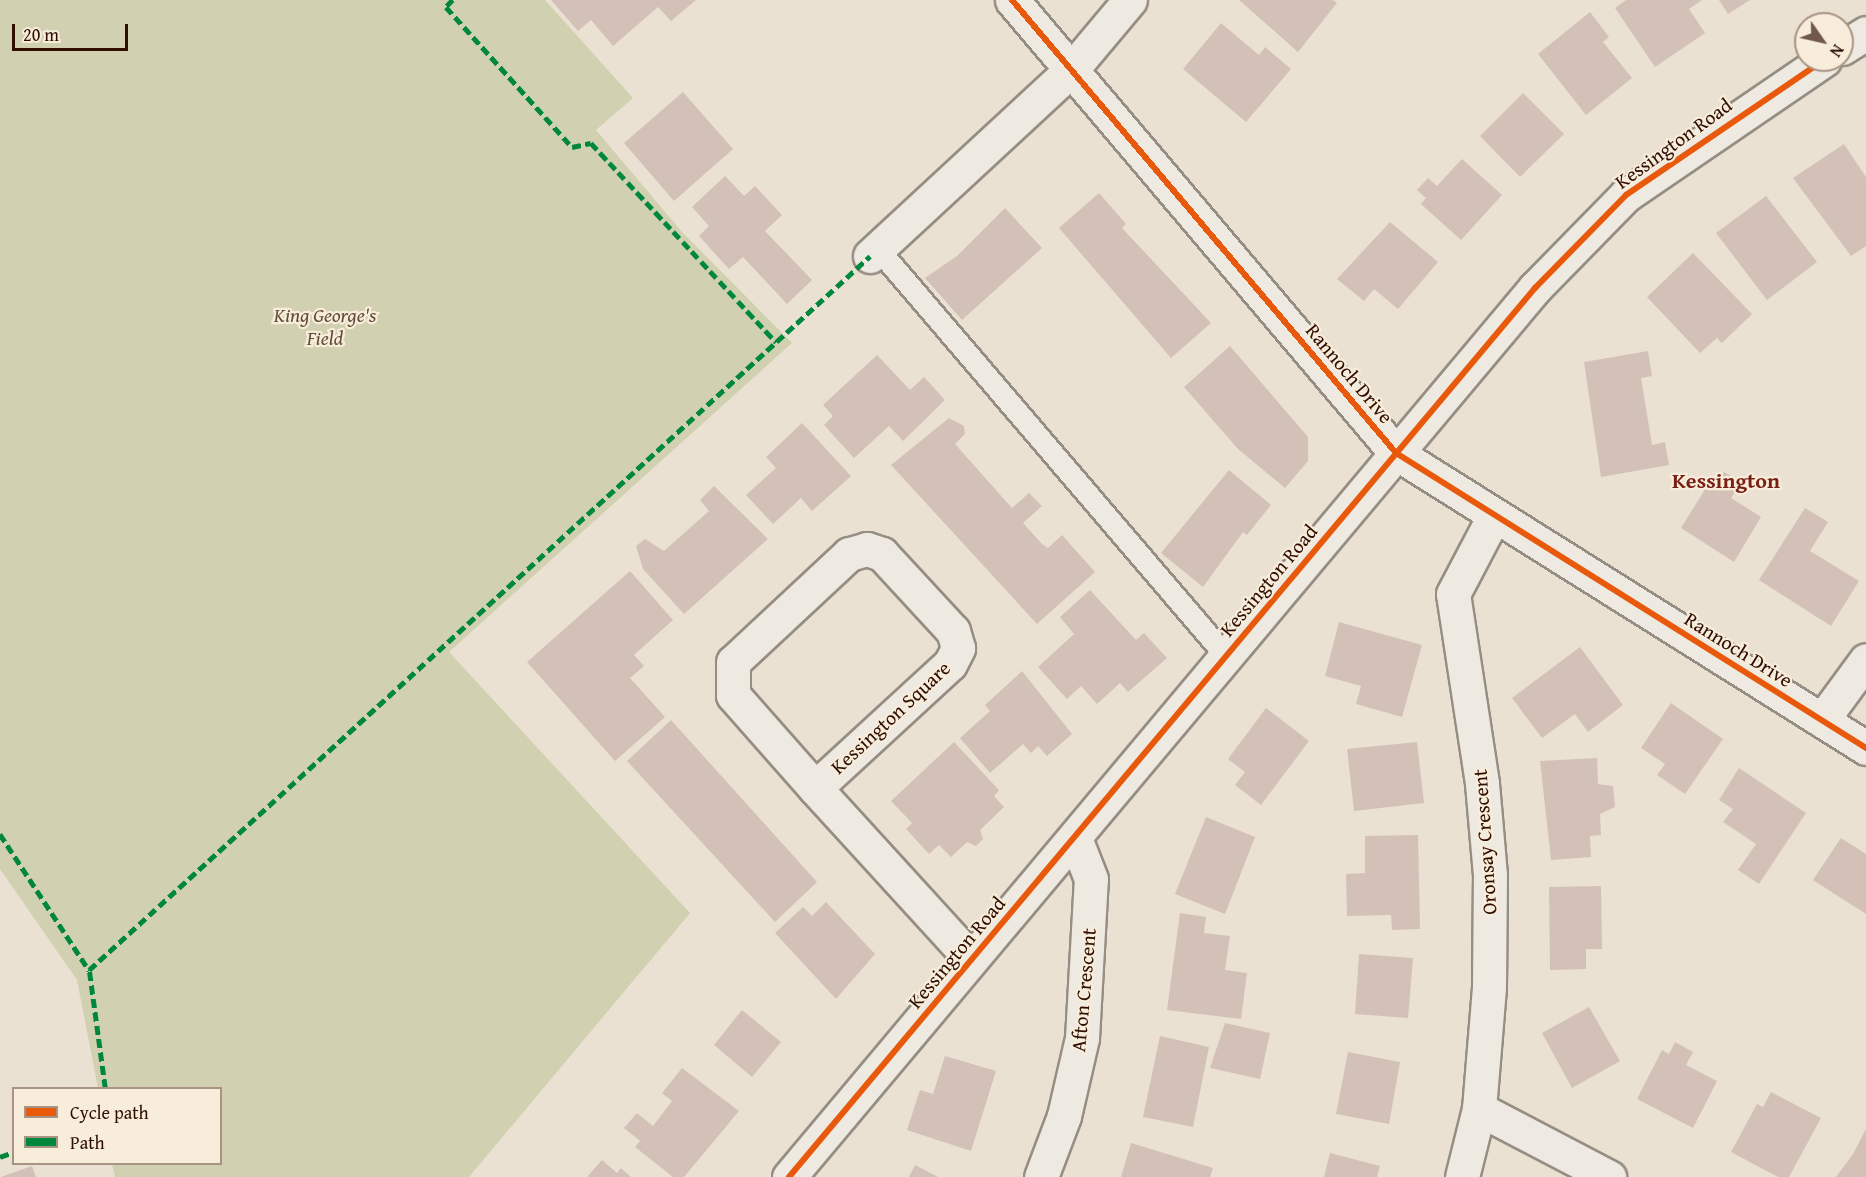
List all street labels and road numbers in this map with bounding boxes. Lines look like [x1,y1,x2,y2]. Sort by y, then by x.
street label: Kessington Road [1610,93,1736,193]
street label: Rannoch Drive [1301,318,1399,428]
street label: Kessington Road [1214,519,1322,641]
street label: Rannoch Drive [1681,606,1797,692]
street label: Kessington Square [825,655,955,779]
street label: Oronsay Crescent [1467,768,1501,916]
street label: Kessington Road [902,891,1010,1013]
street label: Afton Crescent [1066,927,1100,1053]

